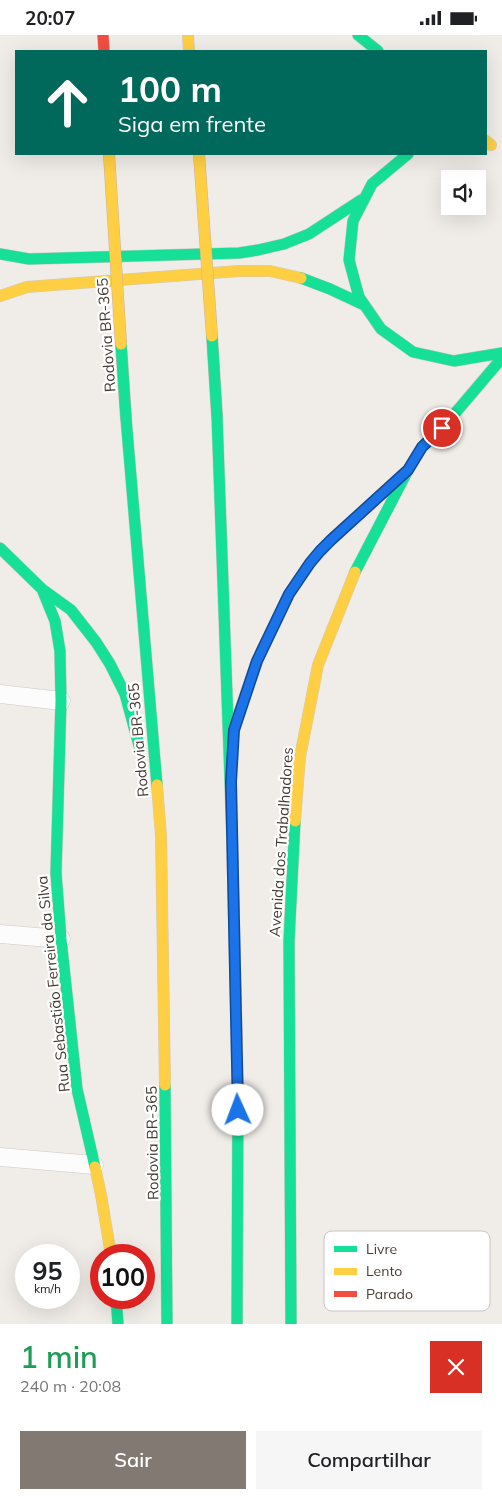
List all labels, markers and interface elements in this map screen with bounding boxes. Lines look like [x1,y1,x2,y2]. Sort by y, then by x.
text: 20:07 [25,6,75,30]
text: 100 m [118,67,222,111]
icon: ahead [35,70,100,135]
text: Siga em frente [118,110,266,138]
map controls [441,170,486,215]
button: sound [441,170,486,215]
street label: Rodovia BR-365 [93,277,119,393]
pin [421,407,463,449]
icon: arrive [428,414,456,442]
street label: Rodovia BR-365 [124,682,152,798]
street label: Avenida dos Trabalhadores [265,747,297,937]
street label: Rua Sebastião Ferreira da Silva [32,875,74,1093]
position arrow [211,1083,263,1135]
street label: Rodovia BR-365 [142,1086,162,1200]
legend [324,1231,490,1311]
text: Livre [366,1240,397,1258]
speed limit sign: 100 [90,1244,155,1309]
text: 95 [32,1255,63,1286]
text: Lento [366,1262,402,1280]
text: km/h [34,1281,61,1296]
text: Parado [366,1285,413,1303]
text: 1 min [20,1338,98,1376]
button: close [430,1341,482,1393]
text: 240 m · 20:08 [20,1376,121,1396]
button: Sair [20,1431,246,1489]
button: Compartilhar [256,1431,482,1489]

